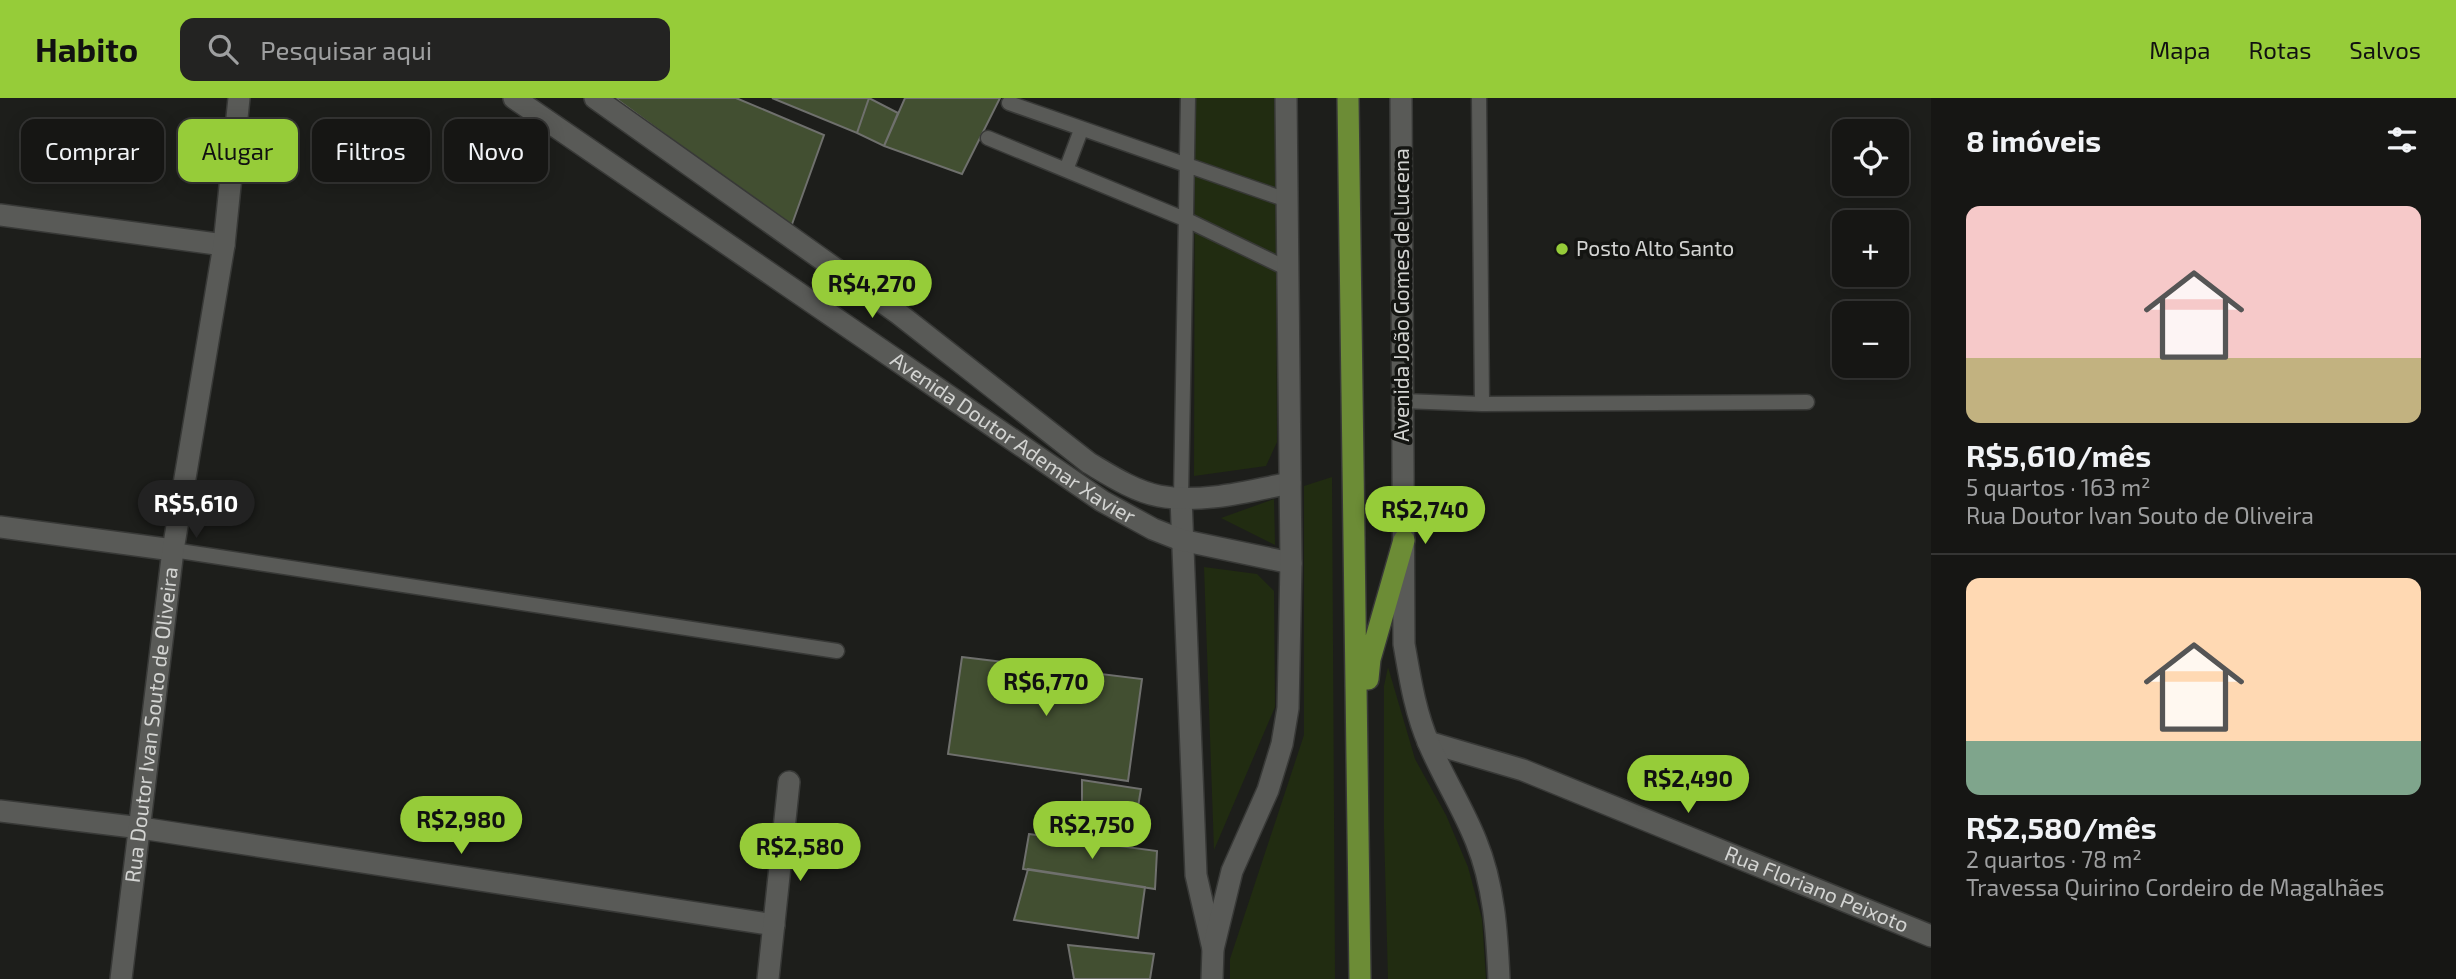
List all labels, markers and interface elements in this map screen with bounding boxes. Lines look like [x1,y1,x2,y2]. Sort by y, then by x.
search box [180,18,670,81]
text: Habito [35,29,138,69]
icon: search [204,30,242,68]
text: Pesquisar aqui [260,34,432,65]
text: Mapa [2149,35,2211,64]
text: Rotas [2249,35,2311,64]
text: Salvos [2349,35,2421,64]
chip: Comprar [21,119,164,182]
chip: Alugar [178,119,298,182]
chip: Filtros [312,119,430,182]
chip: Novo [444,119,548,182]
map controls [1832,119,1909,378]
button: locate [1832,119,1909,196]
icon: filters [2383,121,2421,159]
text: 8 imóveis [1966,122,2101,158]
street label: Avenida João Gomes de Lucena [1388,148,1413,442]
button: + [1832,210,1909,287]
place label: Posto Alto Santo [1576,235,1734,260]
marker: Posto Alto Santo [1554,241,1570,257]
icon: home [2131,252,2257,378]
pin: R$4,270 [807,260,937,320]
text: R$4,270 [828,269,916,297]
button: − [1832,301,1909,378]
street label: Avenida Doutor Ademar Xavier [886,346,1141,528]
text: R$5,610/mês [1966,437,2151,473]
text: 5 quartos · 163 m² [1966,473,2151,501]
pin: R$5,610 [131,480,261,540]
pin: R$2,740 [1360,486,1490,546]
text: R$5,610 [154,489,238,517]
text: R$2,740 [1381,495,1469,523]
text: Rua Doutor Ivan Souto de Oliveira [1966,501,2314,529]
street label: Rua Doutor Ivan Souto de Oliveira [119,565,182,884]
icon: home [2131,624,2257,750]
pin: R$6,770 [981,658,1111,718]
text: R$6,770 [1003,667,1089,695]
pin: R$2,490 [1623,756,1753,815]
text: R$2,490 [1643,764,1733,792]
pin: R$2,980 [396,796,526,856]
pin: R$2,750 [1027,802,1157,861]
text: R$2,980 [416,805,506,833]
text: R$2,580/mês [1966,809,2157,845]
text: R$2,750 [1049,810,1135,838]
pin: R$2,580 [735,824,865,883]
text: R$2,580 [756,832,844,860]
street label: Rua Floriano Peixoto [1722,840,1913,937]
text: 2 quartos · 78 m² [1966,845,2142,873]
text: Travessa Quirino Cordeiro de Magalhães [1966,873,2384,901]

